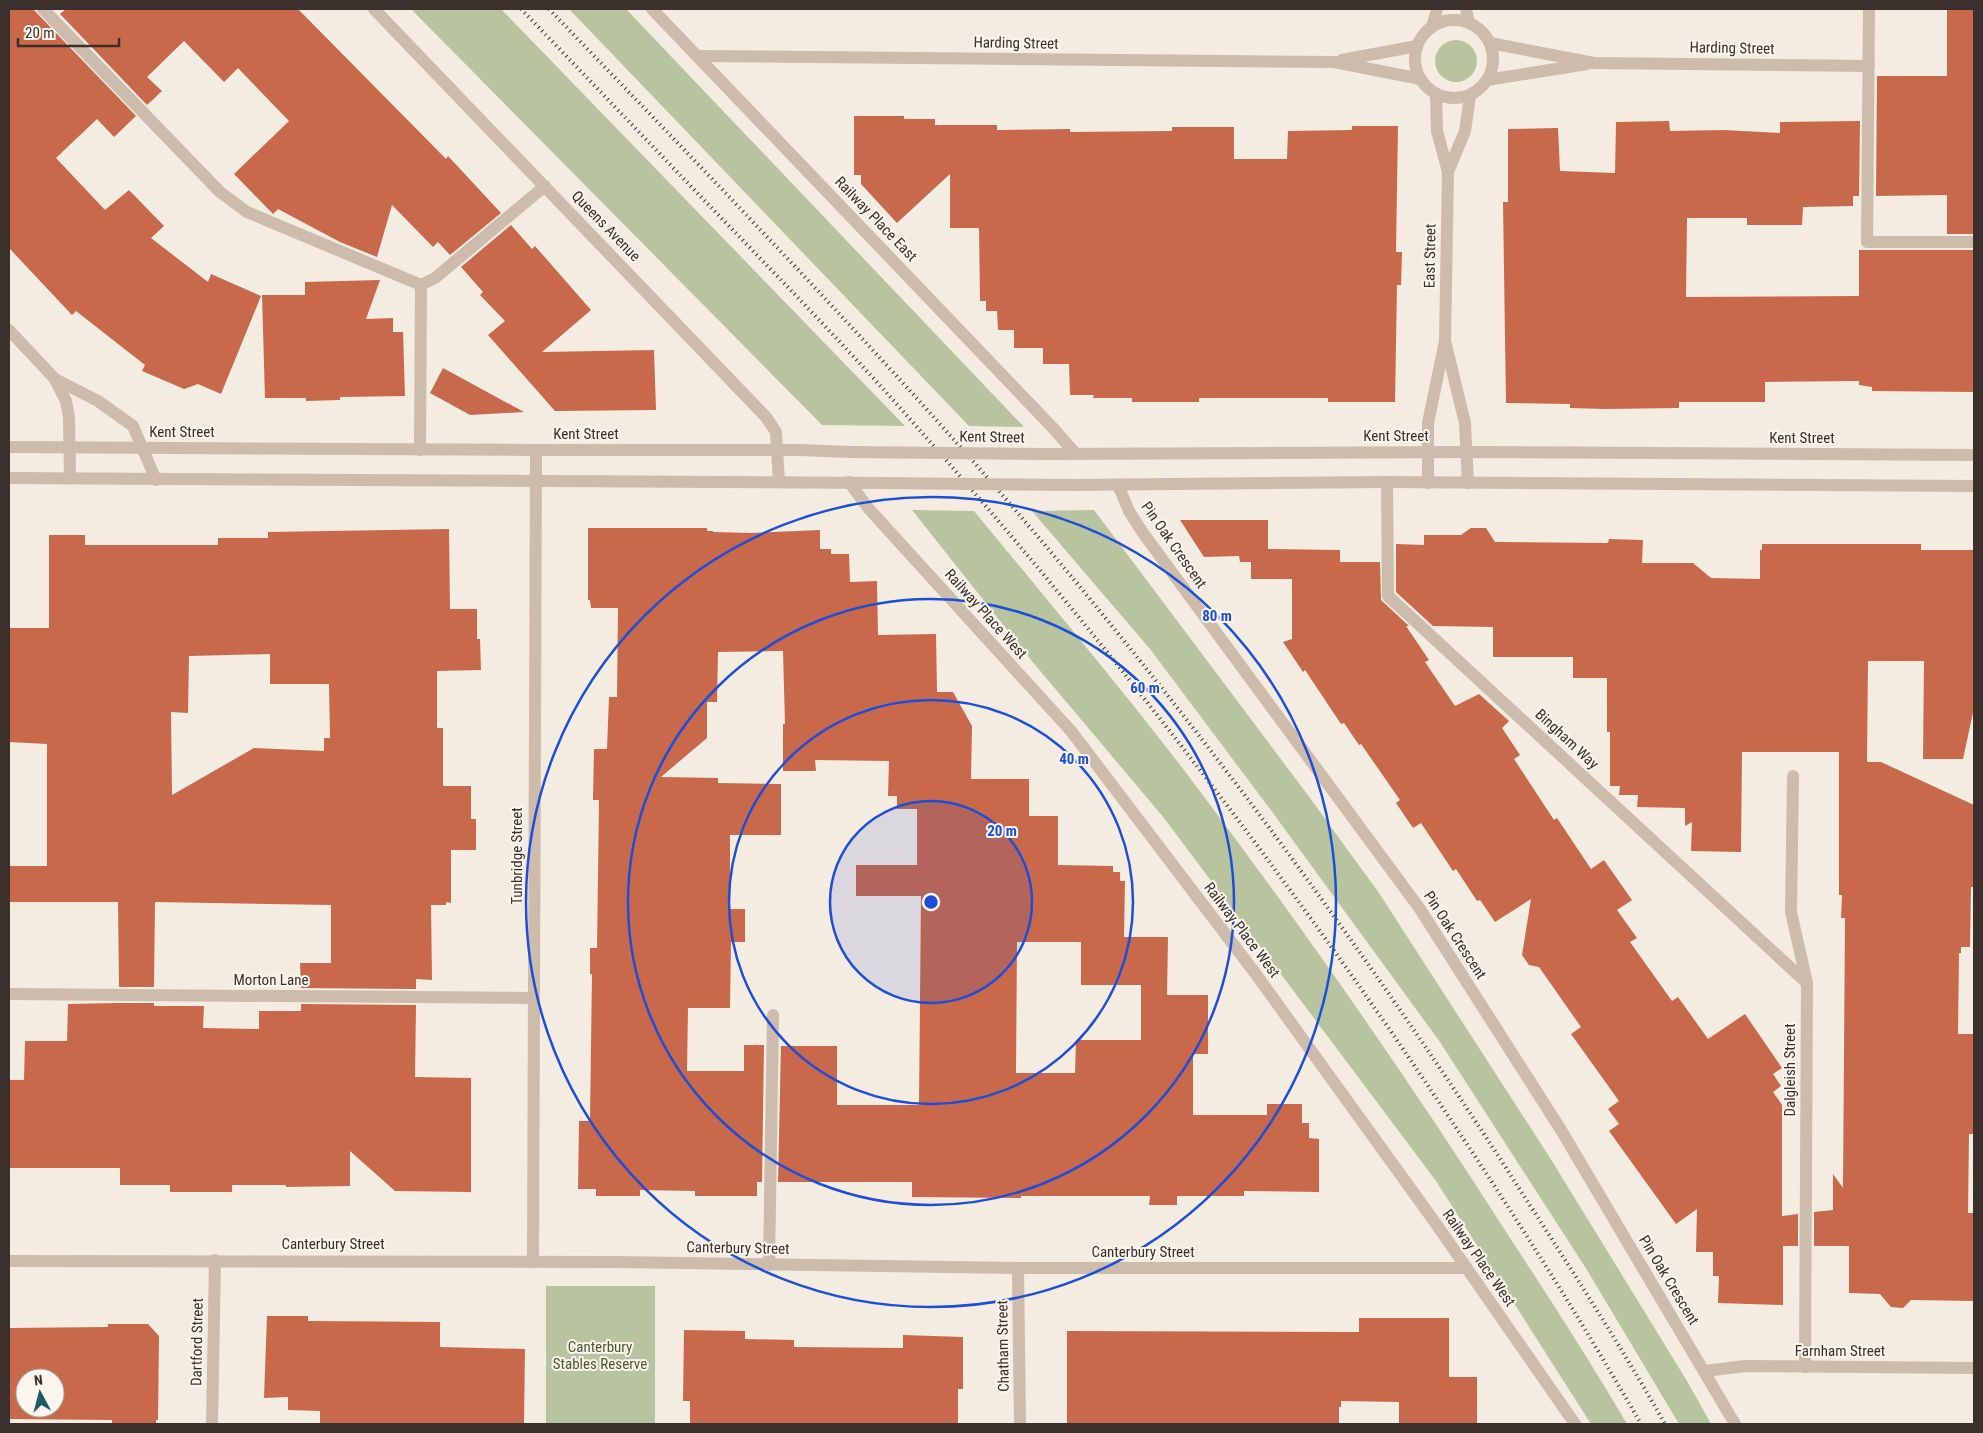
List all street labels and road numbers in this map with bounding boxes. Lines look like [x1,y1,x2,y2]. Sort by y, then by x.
street label: Harding Street [973,33,1059,53]
street label: Harding Street [1689,38,1775,58]
street label: Railway Place East [831,173,921,265]
street label: Queens Avenue [568,187,644,265]
street label: East Street [1420,224,1440,288]
street label: Kent Street [149,423,215,441]
street label: Kent Street [553,425,619,443]
street label: Kent Street [959,427,1025,447]
street label: Kent Street [1363,427,1429,445]
street label: Kent Street [1769,429,1835,447]
street label: Pin Oak Crescent [1138,498,1210,592]
street label: Railway Place West [941,565,1031,663]
street label: Bingham Way [1532,705,1602,773]
street label: Tunbridge Street [508,807,526,905]
street label: Railway Place West [1200,879,1284,981]
street label: Pin Oak Crescent [1420,888,1490,982]
street label: Morton Lane [234,971,308,989]
street label: Dalgleish Street [1781,1023,1799,1117]
street label: Railway Place West [1439,1206,1519,1310]
street label: Pin Oak Crescent [1635,1232,1703,1328]
street label: Canterbury Street [281,1235,385,1253]
street label: Canterbury Street [686,1238,790,1258]
street label: Canterbury Street [1091,1243,1195,1261]
street label: Dartford Street [187,1298,207,1386]
street label: Chatham Street [993,1300,1013,1392]
street label: Farnham Street [1795,1342,1885,1360]

